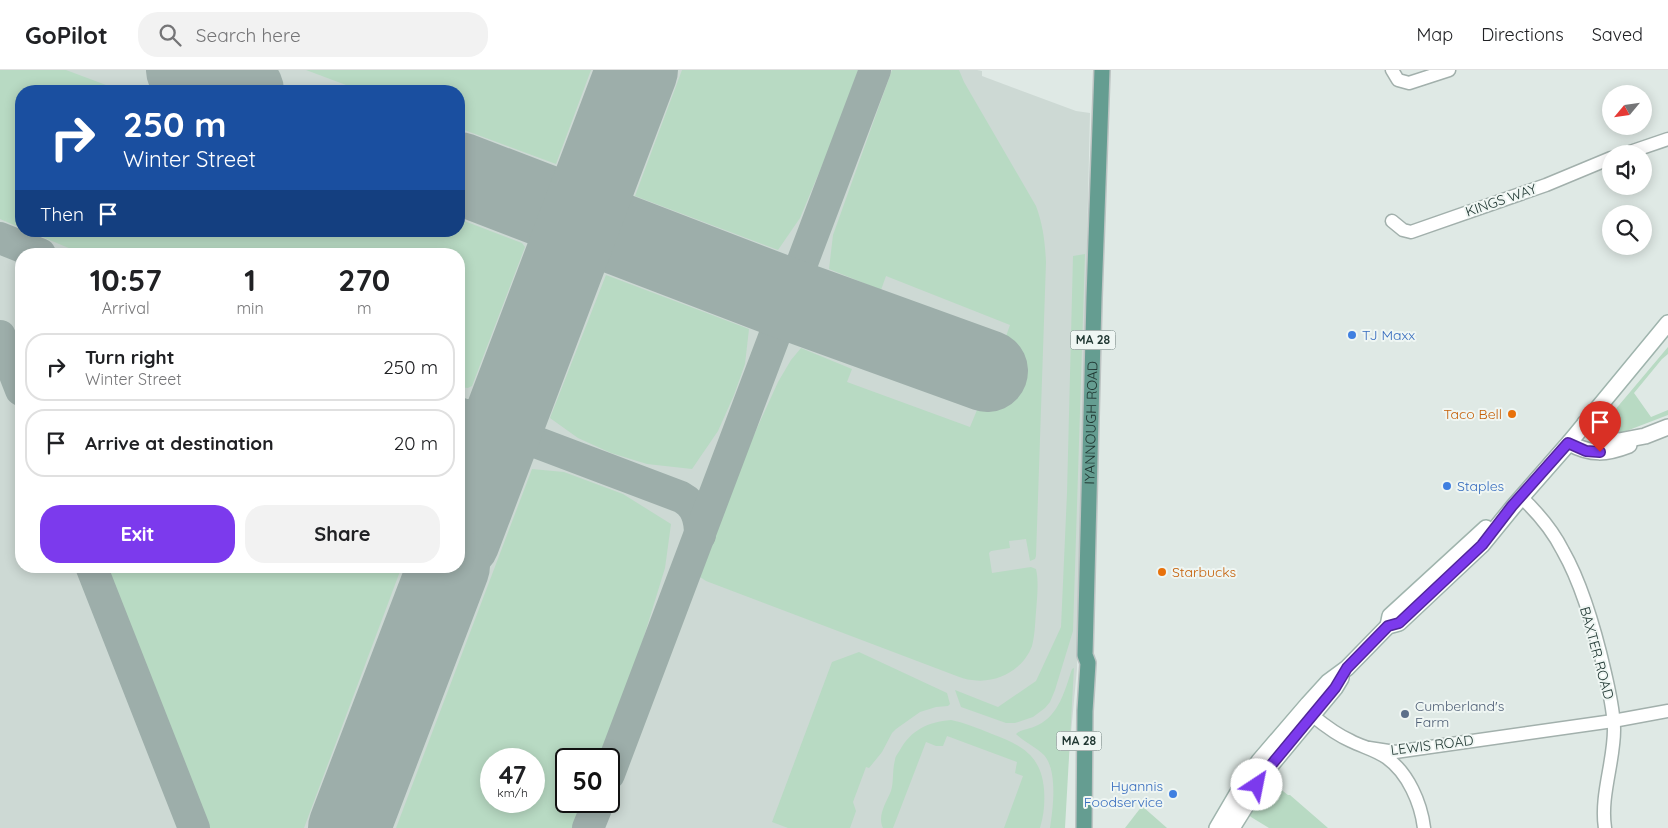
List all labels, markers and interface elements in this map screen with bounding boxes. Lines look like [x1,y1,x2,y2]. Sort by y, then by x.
search box [138,12,488,57]
text: GoPilot [25,20,108,50]
icon: search [156,21,184,49]
text: Search here [196,23,301,47]
text: Map [1416,23,1453,46]
text: Directions [1481,23,1564,46]
text: Saved [1592,23,1643,46]
north arrow [1602,85,1652,135]
map controls [1602,85,1652,255]
text: 250 m [123,102,227,146]
icon: right [40,105,105,170]
text: Winter Street [123,145,256,173]
button: sound [1602,145,1652,195]
street label: KINGS WAY [1463,179,1539,221]
icon: arrive [94,200,122,228]
text: Then [40,202,84,226]
button: search [1602,205,1652,255]
text: 10:57 [90,261,162,299]
text: 1 [244,261,256,299]
text: 270 [338,261,390,299]
text: Arrival [102,298,150,318]
text: min [236,298,264,318]
text: m [357,298,372,318]
place label: TJ Maxx [1362,326,1415,344]
marker: TJ Maxx [1346,329,1358,341]
road number: MA 28 [1070,330,1116,350]
text: Turn right [85,345,174,369]
icon: right [42,353,70,381]
text: 250 m [383,355,438,379]
street label: IYANNOUGH ROAD [1080,361,1101,485]
text: Winter Street [85,369,182,389]
pin [1579,401,1621,452]
place label: Taco Bell [1443,405,1502,423]
marker: Taco Bell [1506,408,1518,420]
icon: arrive [1586,408,1614,436]
icon: arrive [42,429,70,457]
text: Arrive at destination [85,431,274,455]
text: 20 m [394,431,438,455]
place label: Staples [1457,477,1504,495]
marker: Staples [1441,480,1453,492]
button: Exit [40,505,235,563]
button: Share [245,505,440,563]
place label: Starbucks [1172,563,1236,581]
marker: Starbucks [1156,566,1168,578]
street label: BAXTER ROAD [1576,605,1618,701]
place label: Cumberland's Farm [1415,697,1504,731]
marker: Cumberland's Farm [1399,708,1411,720]
road number: MA 28 [1056,731,1102,750]
street label: LEWIS ROAD [1390,731,1474,759]
speed limit sign: 50 [555,748,620,813]
position arrow [1230,758,1282,810]
text: 47 [499,759,526,790]
place label: Hyannis Foodservice [1084,777,1163,811]
text: km/h [497,785,528,800]
marker: Hyannis Foodservice [1167,788,1179,800]

